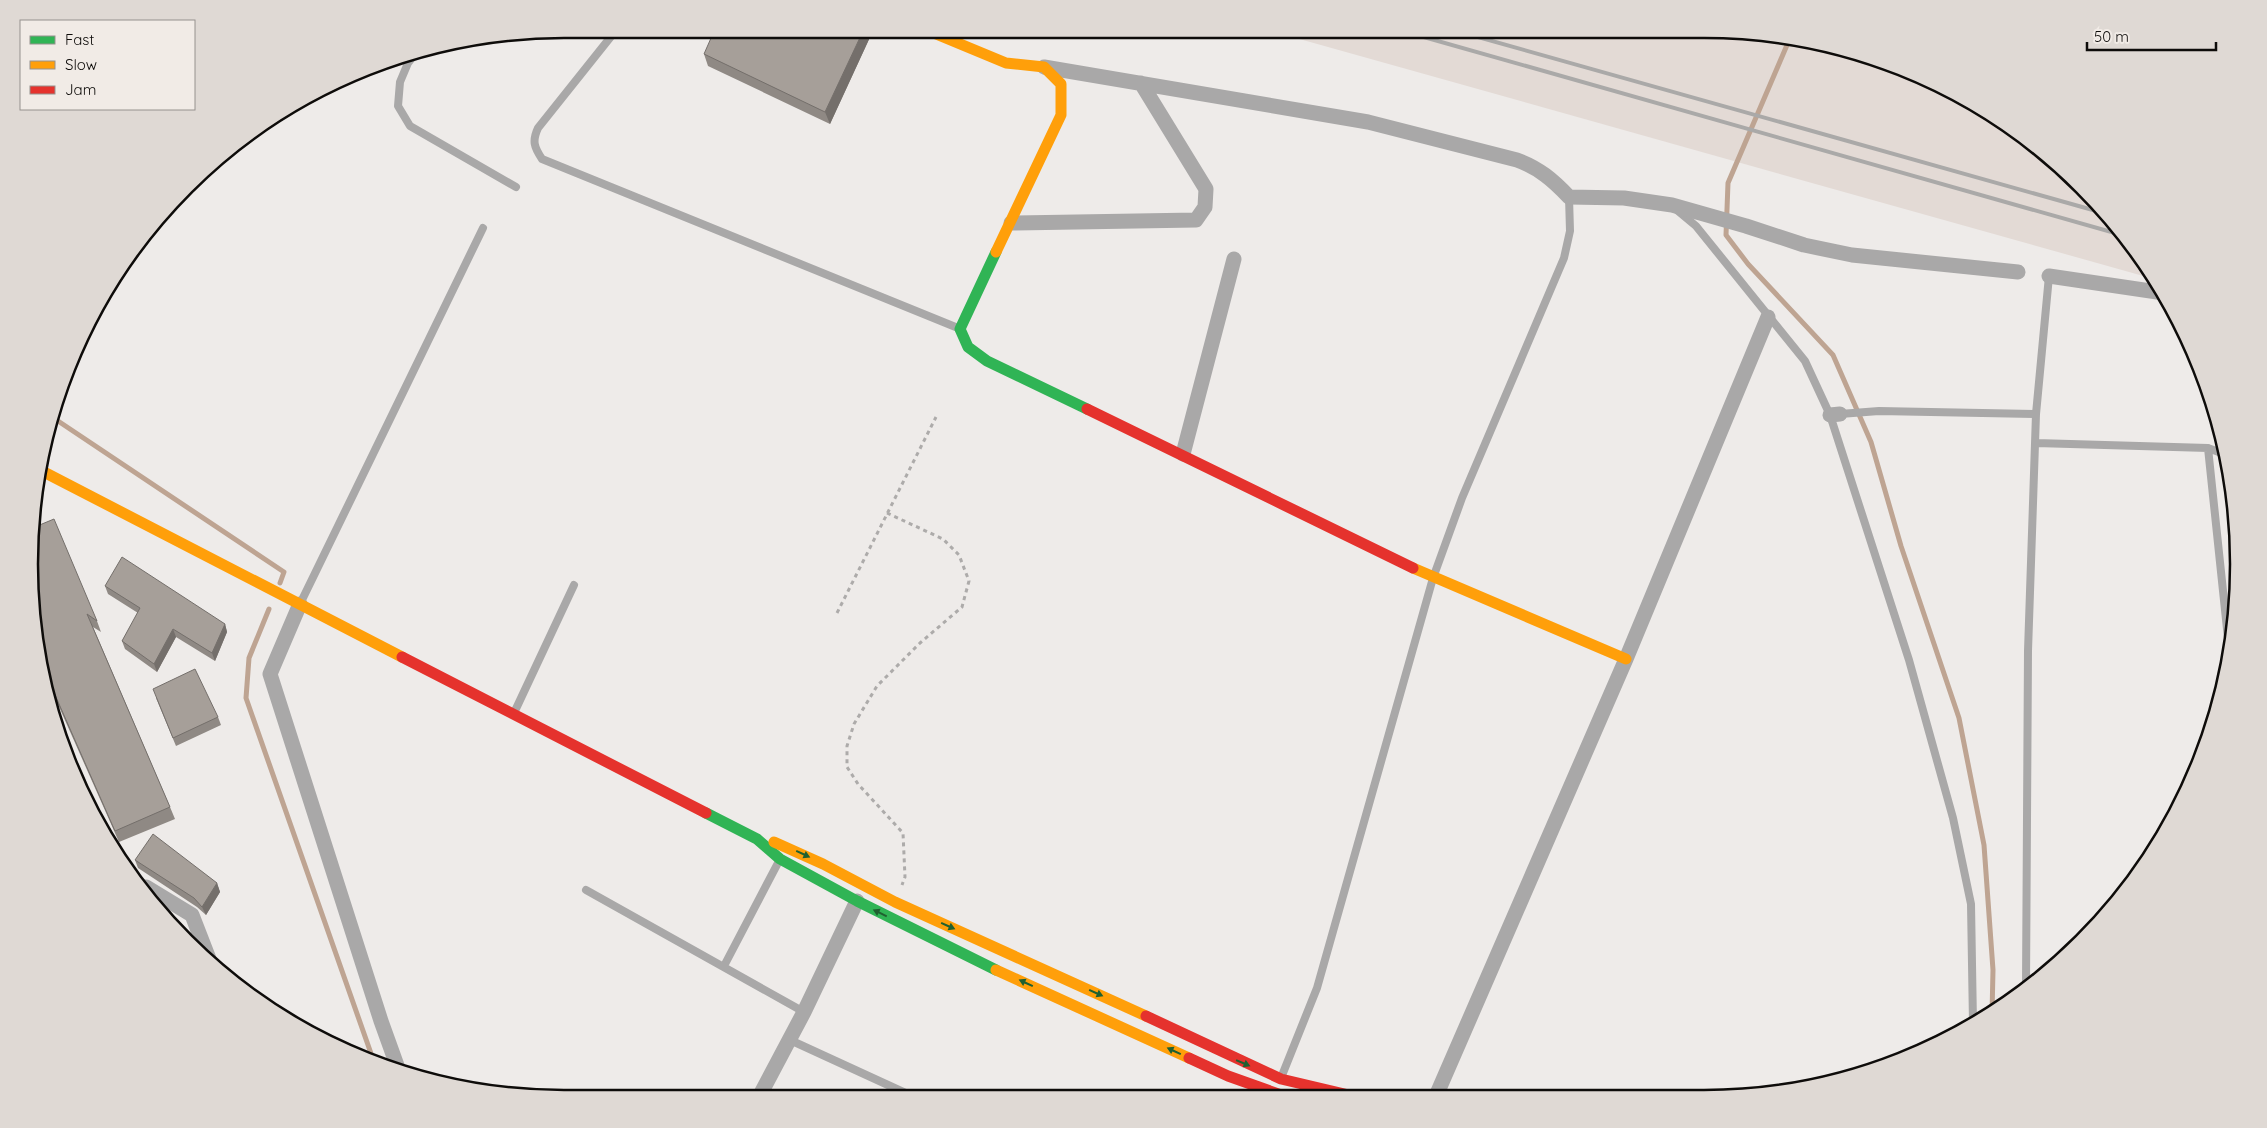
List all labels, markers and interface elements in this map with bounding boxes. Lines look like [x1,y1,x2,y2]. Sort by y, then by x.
legend [20,20,195,110]
scale bar [2087,20,2216,52]
text: 50 m [2094,27,2129,46]
text: Fast [65,30,94,49]
text: Slow [65,55,97,74]
text: Jam [65,80,96,99]
one-way arrow [796,851,810,859]
one-way arrow [873,909,887,917]
one-way arrow [941,923,955,931]
one-way arrow [1019,979,1033,987]
one-way arrow [1089,990,1103,998]
one-way arrow [1167,1047,1181,1055]
one-way arrow [1236,1059,1250,1067]

